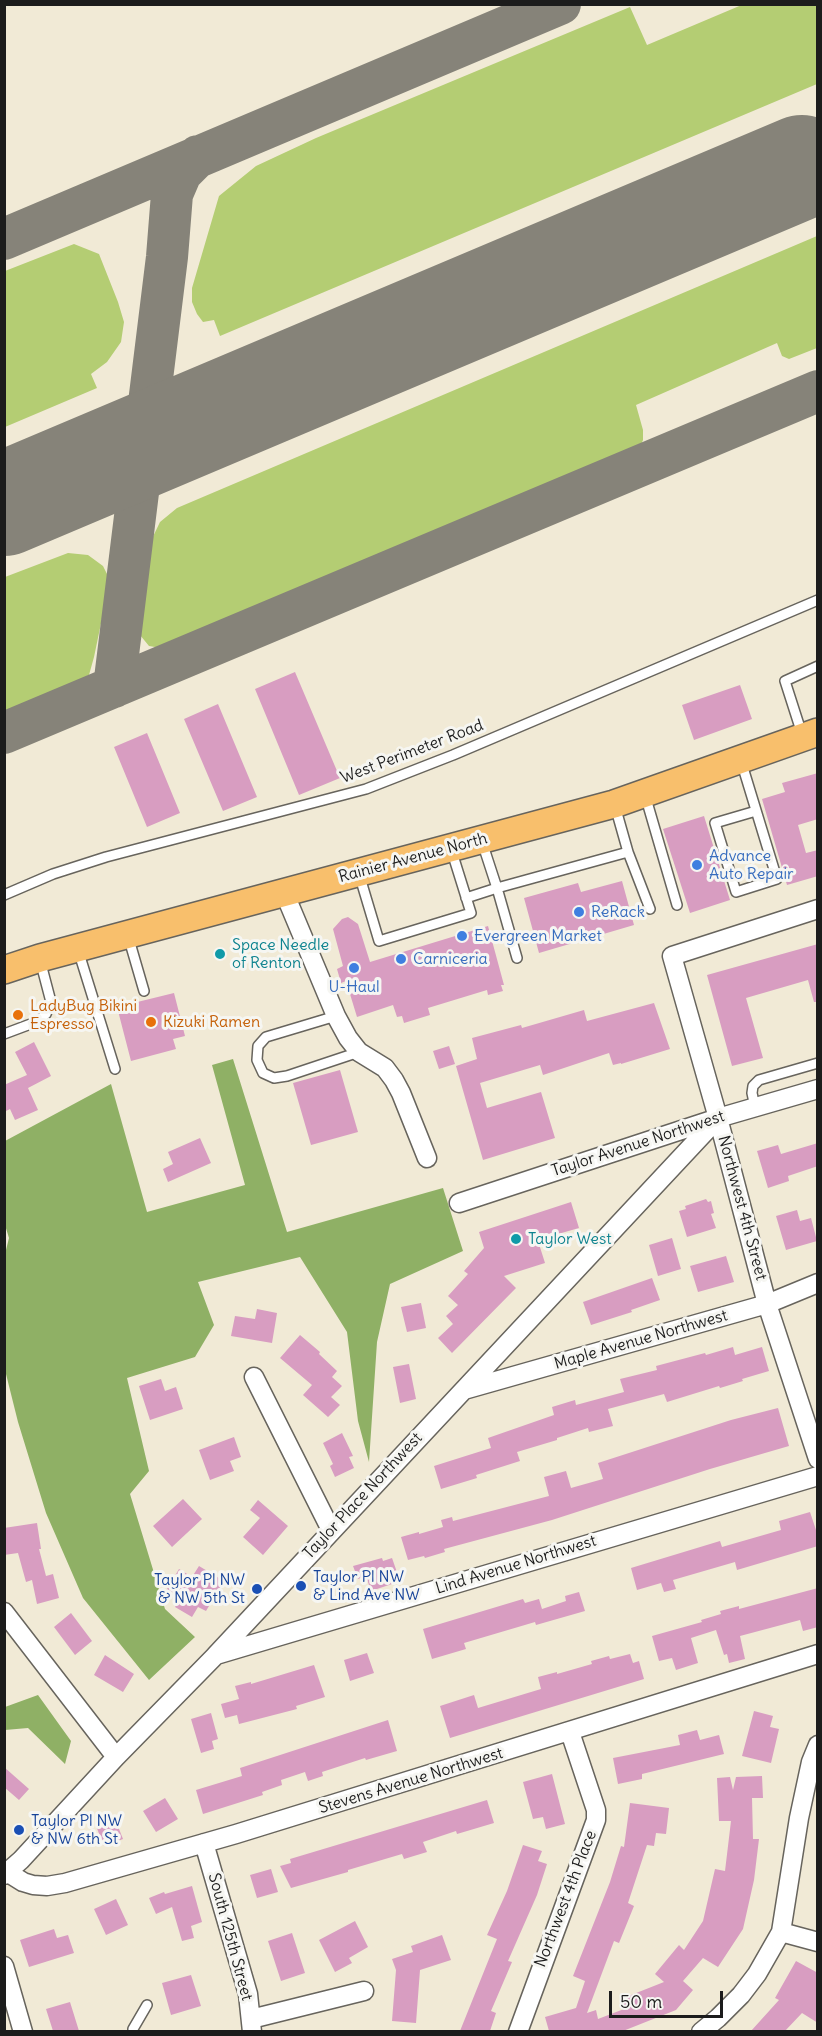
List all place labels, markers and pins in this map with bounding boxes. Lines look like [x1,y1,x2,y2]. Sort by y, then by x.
place label: Advance Auto Repair [709,846,794,884]
marker: Advance Auto Repair [690,858,704,872]
place label: ReRack [591,902,645,922]
marker: ReRack [572,905,586,919]
place label: Evergreen Market [474,926,602,946]
marker: Evergreen Market [455,929,469,943]
place label: Space Needle of Renton [232,935,329,973]
marker: Space Needle of Renton [213,947,227,961]
place label: Carniceria [413,949,488,969]
marker: Carniceria [394,952,408,966]
marker: U-Haul [347,961,361,975]
place label: U-Haul [328,977,380,997]
place label: LadyBug Bikini Espresso [30,996,137,1034]
marker: LadyBug Bikini Espresso [11,1008,25,1022]
place label: Kizuki Ramen [163,1012,260,1032]
marker: Kizuki Ramen [144,1015,158,1029]
place label: Taylor West [528,1229,612,1249]
marker: Taylor West [509,1232,523,1246]
place label: Taylor Pl NW & Lind Ave NW [313,1567,420,1605]
place label: Taylor Pl NW & NW 5th St [154,1570,245,1608]
marker: Taylor Pl NW & Lind Ave NW [294,1579,308,1593]
marker: Taylor Pl NW & NW 5th St [250,1582,264,1596]
place label: Taylor Pl NW & NW 6th St [31,1811,122,1849]
marker: Taylor Pl NW & NW 6th St [12,1823,26,1837]

